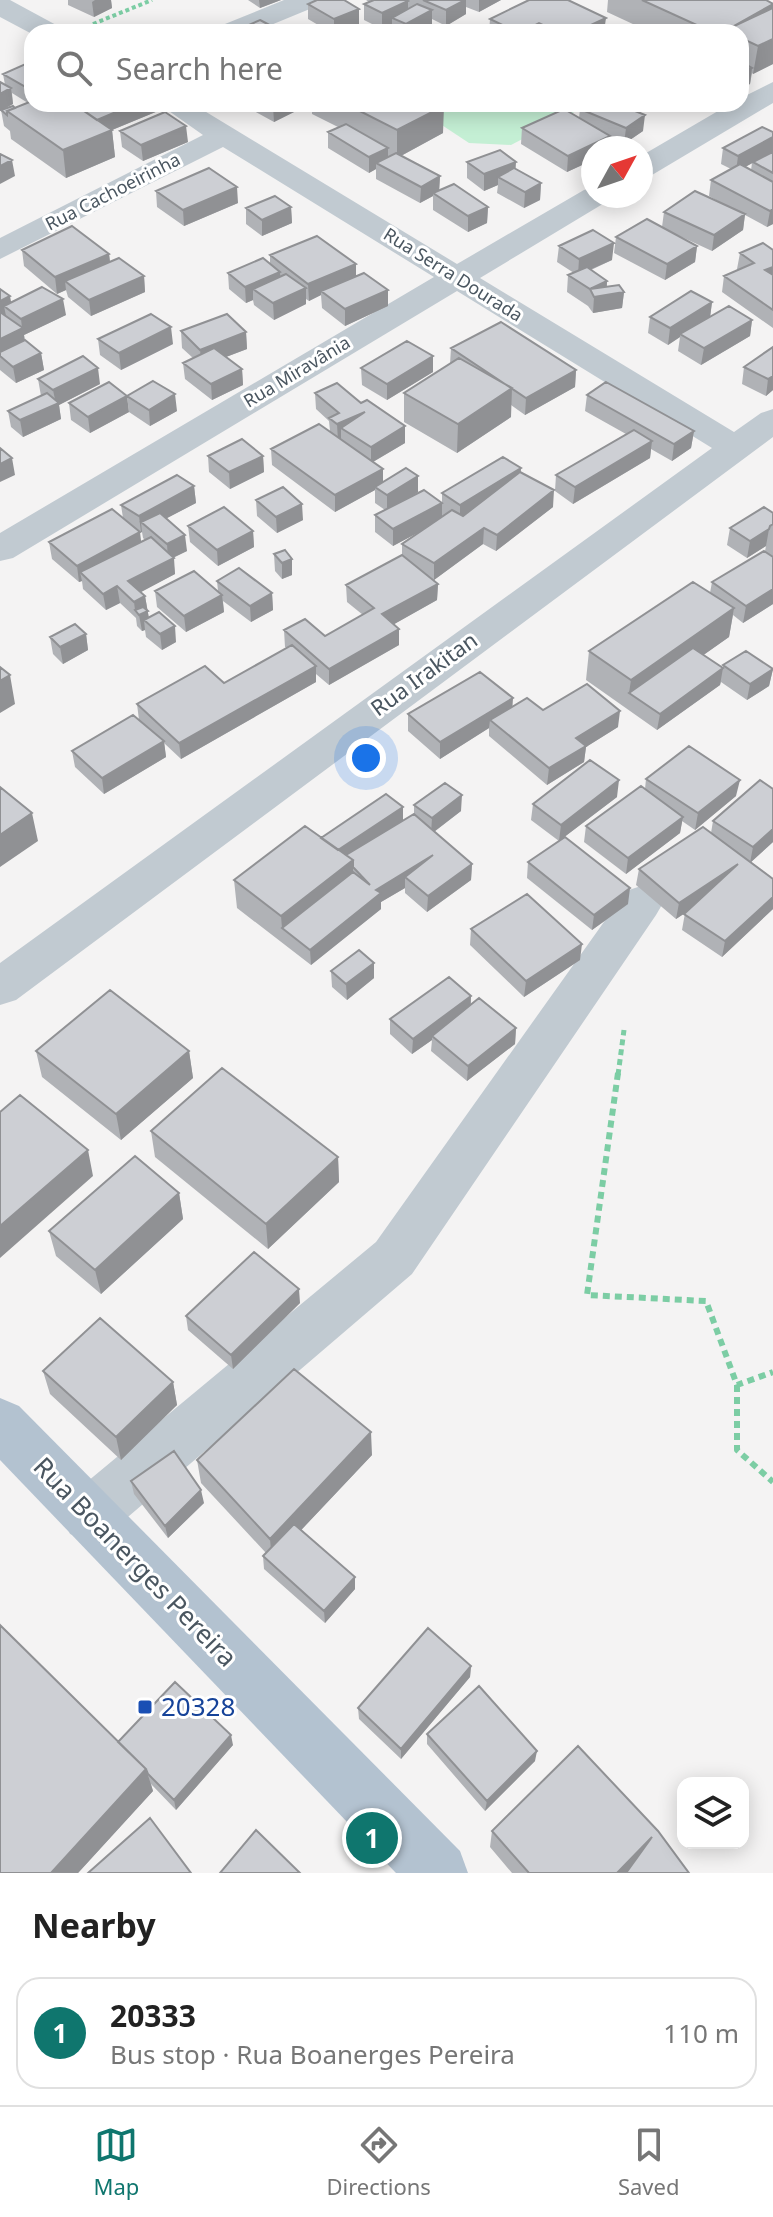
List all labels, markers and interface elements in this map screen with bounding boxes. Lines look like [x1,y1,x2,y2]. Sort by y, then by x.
search box [24,24,749,112]
icon: search [52,46,96,90]
text: Search here [116,48,283,89]
north arrow [581,136,653,208]
street label: Rua Cachoeirinha [41,147,184,235]
street label: Rua Serra Dourada [379,222,528,327]
street label: Rua Miravânia [239,330,354,412]
street label: Rua Irakitan [364,624,483,722]
your location [346,738,386,778]
street label: Rua Boanerges Pereira [26,1449,245,1674]
place label: 20328 [161,1688,235,1724]
marker: 20328 [136,1698,154,1716]
map controls [677,1777,749,1849]
button: layers [677,1777,749,1849]
pin: 1 [346,1808,398,1868]
text: Nearby [32,1902,156,1948]
text: 20333 [110,1995,196,2036]
text: 1 [53,2015,67,2051]
text: 110 m [663,2015,739,2051]
text: Bus stop · Rua Boanerges Pereira [110,2036,515,2072]
tab: Map [94,2123,139,2201]
tab: Directions [326,2123,431,2201]
tab: Saved [618,2123,679,2201]

